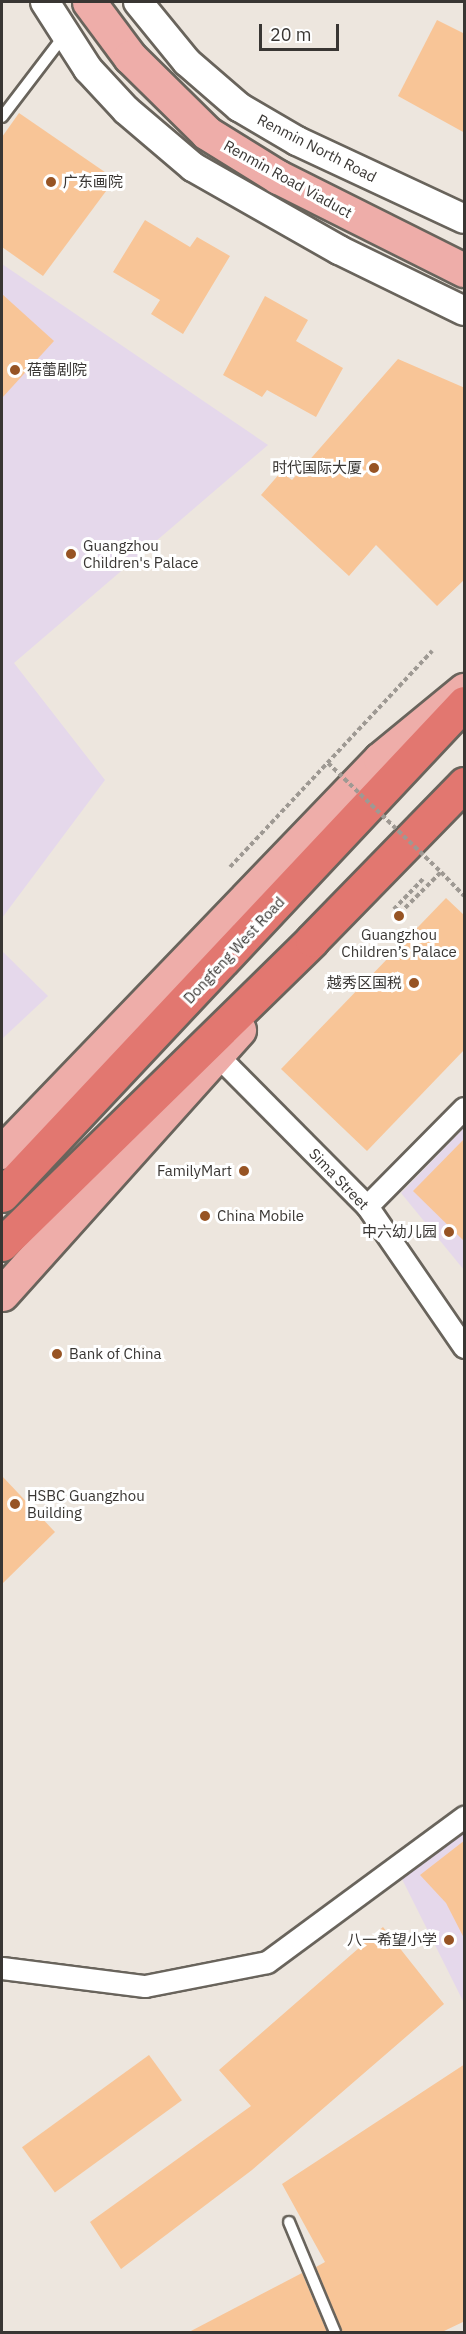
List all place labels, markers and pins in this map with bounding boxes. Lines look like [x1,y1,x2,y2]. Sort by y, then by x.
place label: 广东画院 [63,173,123,191]
marker: 广东画院 [44,175,58,189]
place label: 蓓蕾剧院 [27,361,87,379]
marker: 蓓蕾剧院 [8,363,22,377]
place label: 时代国际大厦 [272,459,362,477]
marker: 时代国际大厦 [367,461,381,475]
place label: Guangzhou Children's Palace [83,536,199,571]
marker: Guangzhou Children's Palace [64,547,78,561]
marker: Guangzhou Children’s Palace [392,909,406,923]
place label: Guangzhou Children’s Palace [341,925,457,960]
place label: 越秀区国税 [327,974,402,992]
marker: 越秀区国税 [407,976,421,990]
place label: FamilyMart [157,1162,232,1180]
marker: FamilyMart [237,1164,251,1178]
place label: China Mobile [217,1207,304,1225]
marker: China Mobile [198,1209,212,1223]
place label: 中六幼儿园 [362,1223,437,1241]
marker: 中六幼儿园 [442,1225,456,1239]
place label: Bank of China [69,1345,162,1363]
marker: Bank of China [50,1347,64,1361]
place label: HSBC Guangzhou Building [27,1486,145,1521]
marker: HSBC Guangzhou Building [8,1497,22,1511]
place label: 八一希望小学 [347,1931,437,1949]
marker: 八一希望小学 [442,1933,456,1947]

